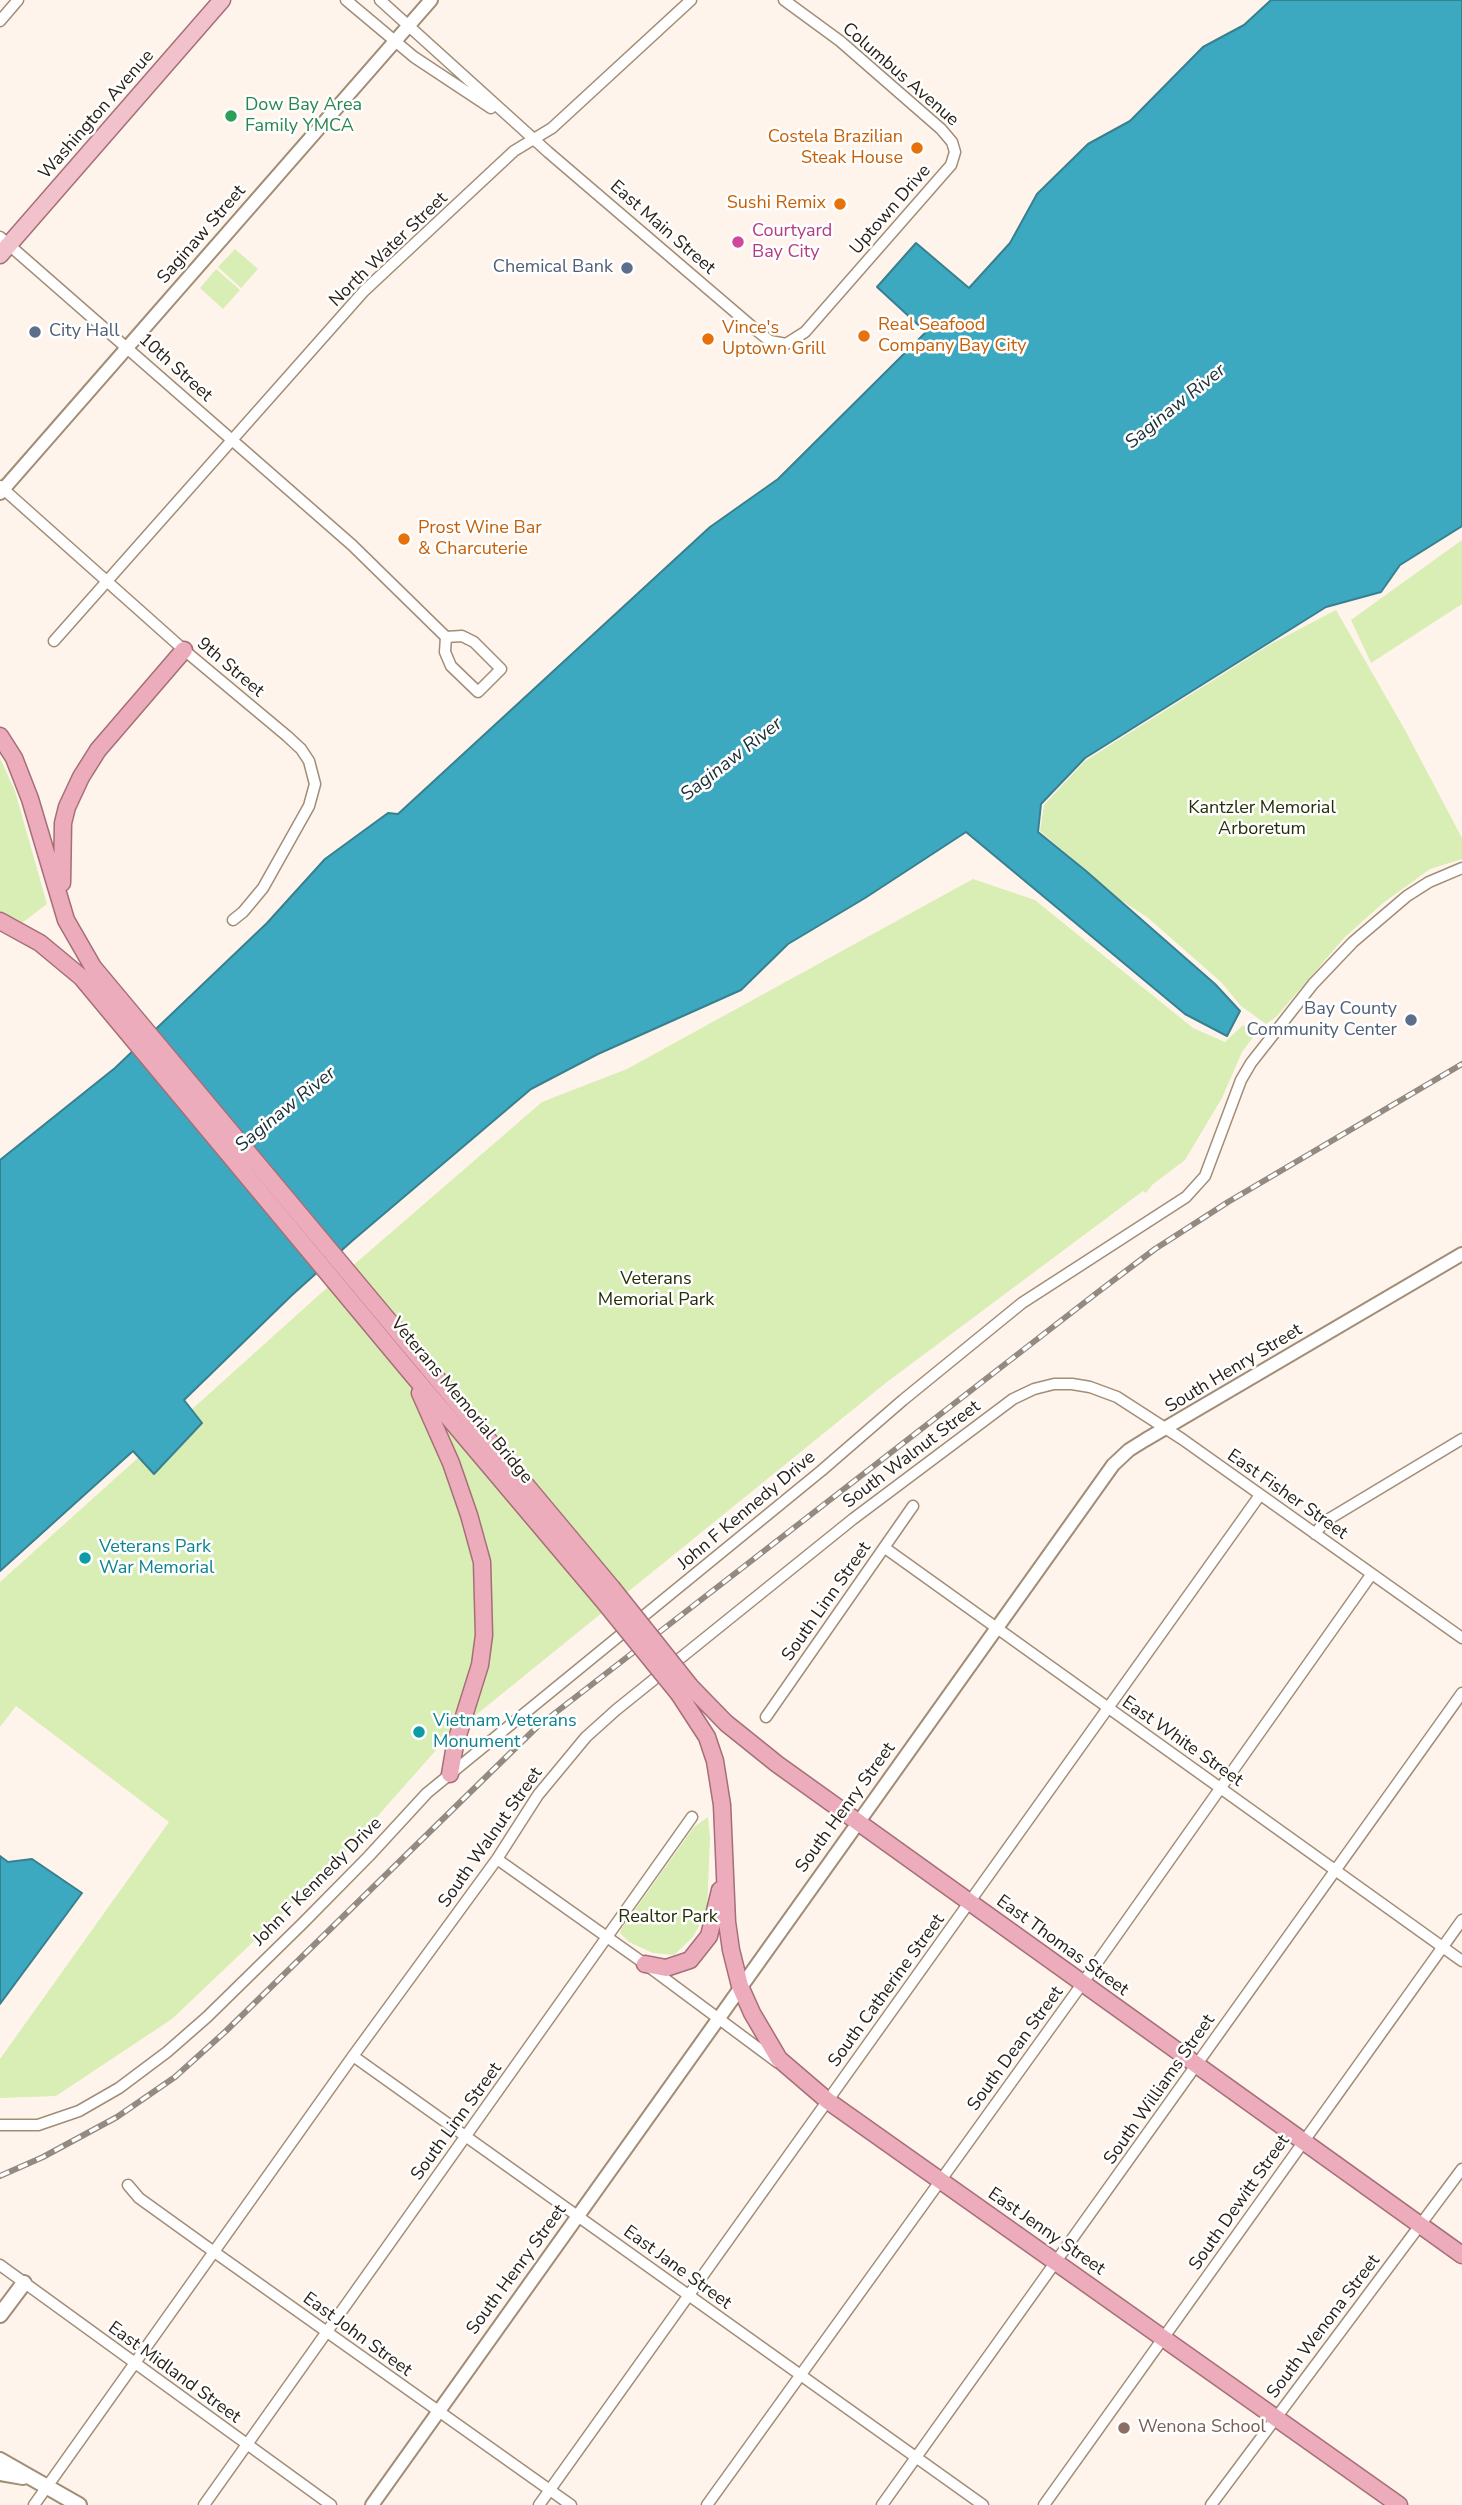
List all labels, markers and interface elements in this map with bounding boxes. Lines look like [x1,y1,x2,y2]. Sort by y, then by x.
street label: Columbus Avenue [837,18,963,132]
street label: Washington Avenue [35,46,159,184]
place label: Dow Bay Area Family YMCA [245,95,362,138]
marker: Dow Bay Area Family YMCA [223,108,239,124]
place label: Costela Brazilian Steak House [768,127,903,170]
marker: Costela Brazilian Steak House [909,140,925,156]
street label: Uptown Drive [846,161,936,259]
street label: East Main Street [605,176,719,280]
street label: Saginaw Street [153,181,251,289]
street label: North Water Street [326,188,452,312]
place label: Sushi Remix [727,193,826,215]
marker: Sushi Remix [832,196,848,212]
place label: Courtyard Bay City [752,221,832,264]
marker: Courtyard Bay City [730,234,746,250]
place label: Chemical Bank [493,257,613,279]
marker: Chemical Bank [619,260,635,276]
place label: Real Seafood Company Bay City [878,315,1026,358]
place label: Vince's Uptown Grill [722,318,826,360]
place label: City Hall [49,321,119,343]
marker: City Hall [27,324,43,340]
marker: Real Seafood Company Bay City [856,328,872,344]
street label: 10th Street [134,329,216,407]
marker: Vince's Uptown Grill [700,331,716,347]
water label: Saginaw River [1121,360,1231,454]
place label: Prost Wine Bar & Charcuterie [418,518,542,560]
marker: Prost Wine Bar & Charcuterie [396,531,412,547]
street label: 9th Street [192,634,268,702]
water label: Saginaw River [677,713,787,807]
park label: Kantzler Memorial Arboretum [1188,798,1336,840]
place label: Bay County Community Center [1246,999,1397,1042]
marker: Bay County Community Center [1403,1012,1419,1028]
water label: Saginaw River [231,1063,341,1157]
park label: Veterans Memorial Park [598,1269,714,1312]
street label: Veterans Memorial Bridge [385,1314,537,1488]
street label: South Henry Street [1162,1320,1306,1418]
street label: South Walnut Street [839,1396,985,1514]
street label: East Fisher Street [1223,1445,1351,1545]
street label: John F Kennedy Drive [674,1447,820,1575]
place label: Veterans Park War Memorial [99,1537,214,1580]
street label: South Linn Street [778,1538,876,1666]
marker: Veterans Park War Memorial [77,1550,93,1566]
street label: East White Street [1117,1692,1247,1792]
place label: Vietnam Veterans Monument [433,1711,577,1754]
marker: Vietnam Veterans Monument [411,1724,427,1740]
street label: South Henry Street [791,1739,901,1877]
street label: South Walnut Street [434,1764,548,1912]
street label: John F Kennedy Drive [249,1813,387,1951]
street label: East Thomas Street [992,1891,1132,2001]
park label: Realtor Park [618,1907,718,1929]
street label: South Catherine Street [824,1910,950,2072]
street label: South Dean Street [964,1982,1068,2116]
street label: South Williams Street [1100,2011,1220,2169]
street label: South Linn Street [407,2059,507,2185]
street label: South Dewitt Street [1185,2131,1295,2275]
street label: East Jenny Street [983,2184,1109,2280]
street label: South Henry Street [462,2201,572,2339]
street label: East Jane Street [619,2222,735,2314]
street label: South Wenona Street [1263,2251,1385,2403]
street label: East John Street [298,2288,416,2382]
street label: East Midland Street [103,2318,245,2428]
place label: Wenona School [1138,2417,1266,2439]
marker: Wenona School [1116,2420,1132,2436]

